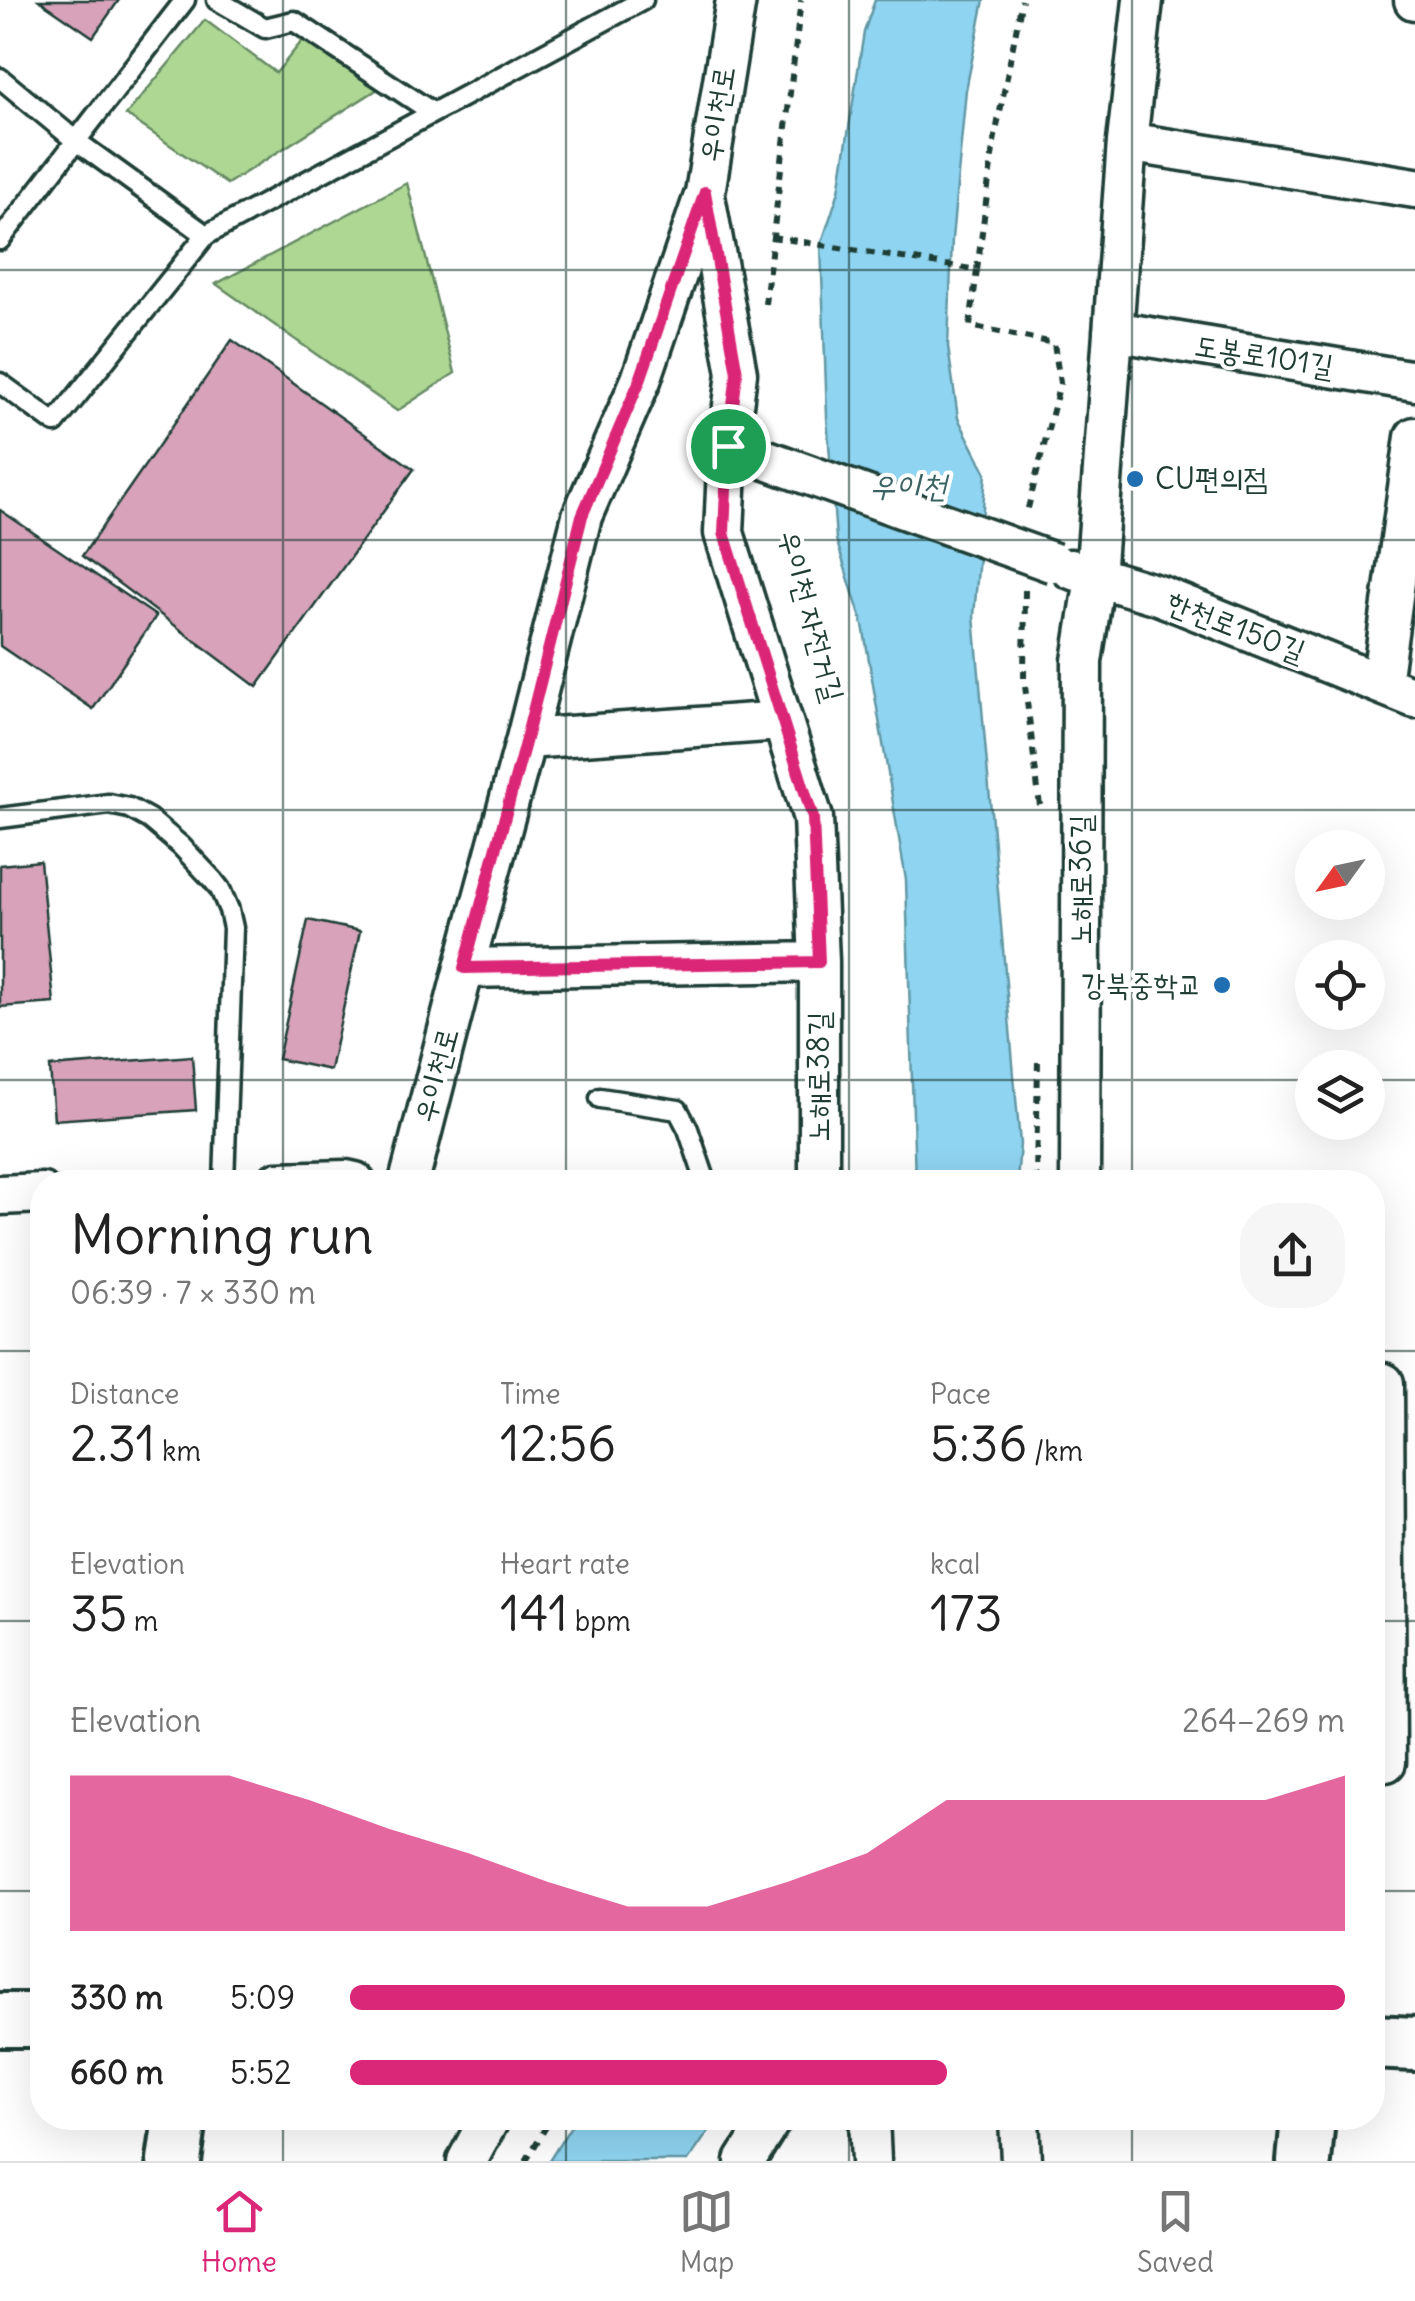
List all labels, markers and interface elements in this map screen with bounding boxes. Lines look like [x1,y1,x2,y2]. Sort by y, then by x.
street label: 우이천로 [690,63,742,165]
street label: 도봉로101길 [1192,325,1336,385]
pin [686,404,771,489]
icon: arrive [701,419,756,474]
place label: CU편의점 [1155,459,1268,497]
water label: 우이천 [869,465,950,506]
marker: CU편의점 [1124,468,1146,490]
street label: 우이천 자전거길 [771,526,853,706]
street label: 한천로150길 [1162,582,1311,670]
street label: 노해로36길 [1061,815,1099,945]
north arrow [1295,830,1385,920]
map controls [1295,830,1385,1140]
button: locate [1295,940,1385,1030]
place label: 강북중학교 [1081,965,1202,1003]
marker: 강북중학교 [1211,974,1233,996]
street label: 노해로38길 [799,1012,837,1142]
street label: 우이천로 [404,1023,466,1126]
button: layers [1295,1050,1385,1140]
text: Morning run [70,1200,374,1269]
button: share [1240,1203,1345,1308]
text: 06:39 · 7 × 330 m [70,1272,316,1313]
text: Distance [70,1376,179,1412]
text: Time [500,1376,561,1412]
text: Pace [930,1376,991,1412]
text: 2.31 [70,1412,155,1475]
text: 12:56 [500,1412,616,1475]
text: 5:36 [930,1412,1027,1475]
text: km [155,1433,201,1469]
text: /km [1027,1433,1083,1469]
text: Elevation [70,1546,185,1582]
text: Heart rate [500,1546,630,1582]
text: kcal [930,1546,980,1582]
text: 35 [70,1582,127,1645]
text: 141 [500,1582,568,1645]
text: 173 [930,1582,1003,1645]
text: m [127,1603,158,1639]
text: bpm [568,1603,631,1639]
text: Elevation [70,1700,201,1741]
text: 264–269 m [1182,1700,1345,1741]
text: 330 m [70,1977,163,2018]
text: 5:09 [230,1977,295,2018]
text: 660 m [70,2052,164,2093]
text: 5:52 [230,2052,292,2093]
tab: Home [201,2184,277,2280]
tab: Map [679,2184,734,2280]
tab: Saved [1137,2184,1214,2280]

